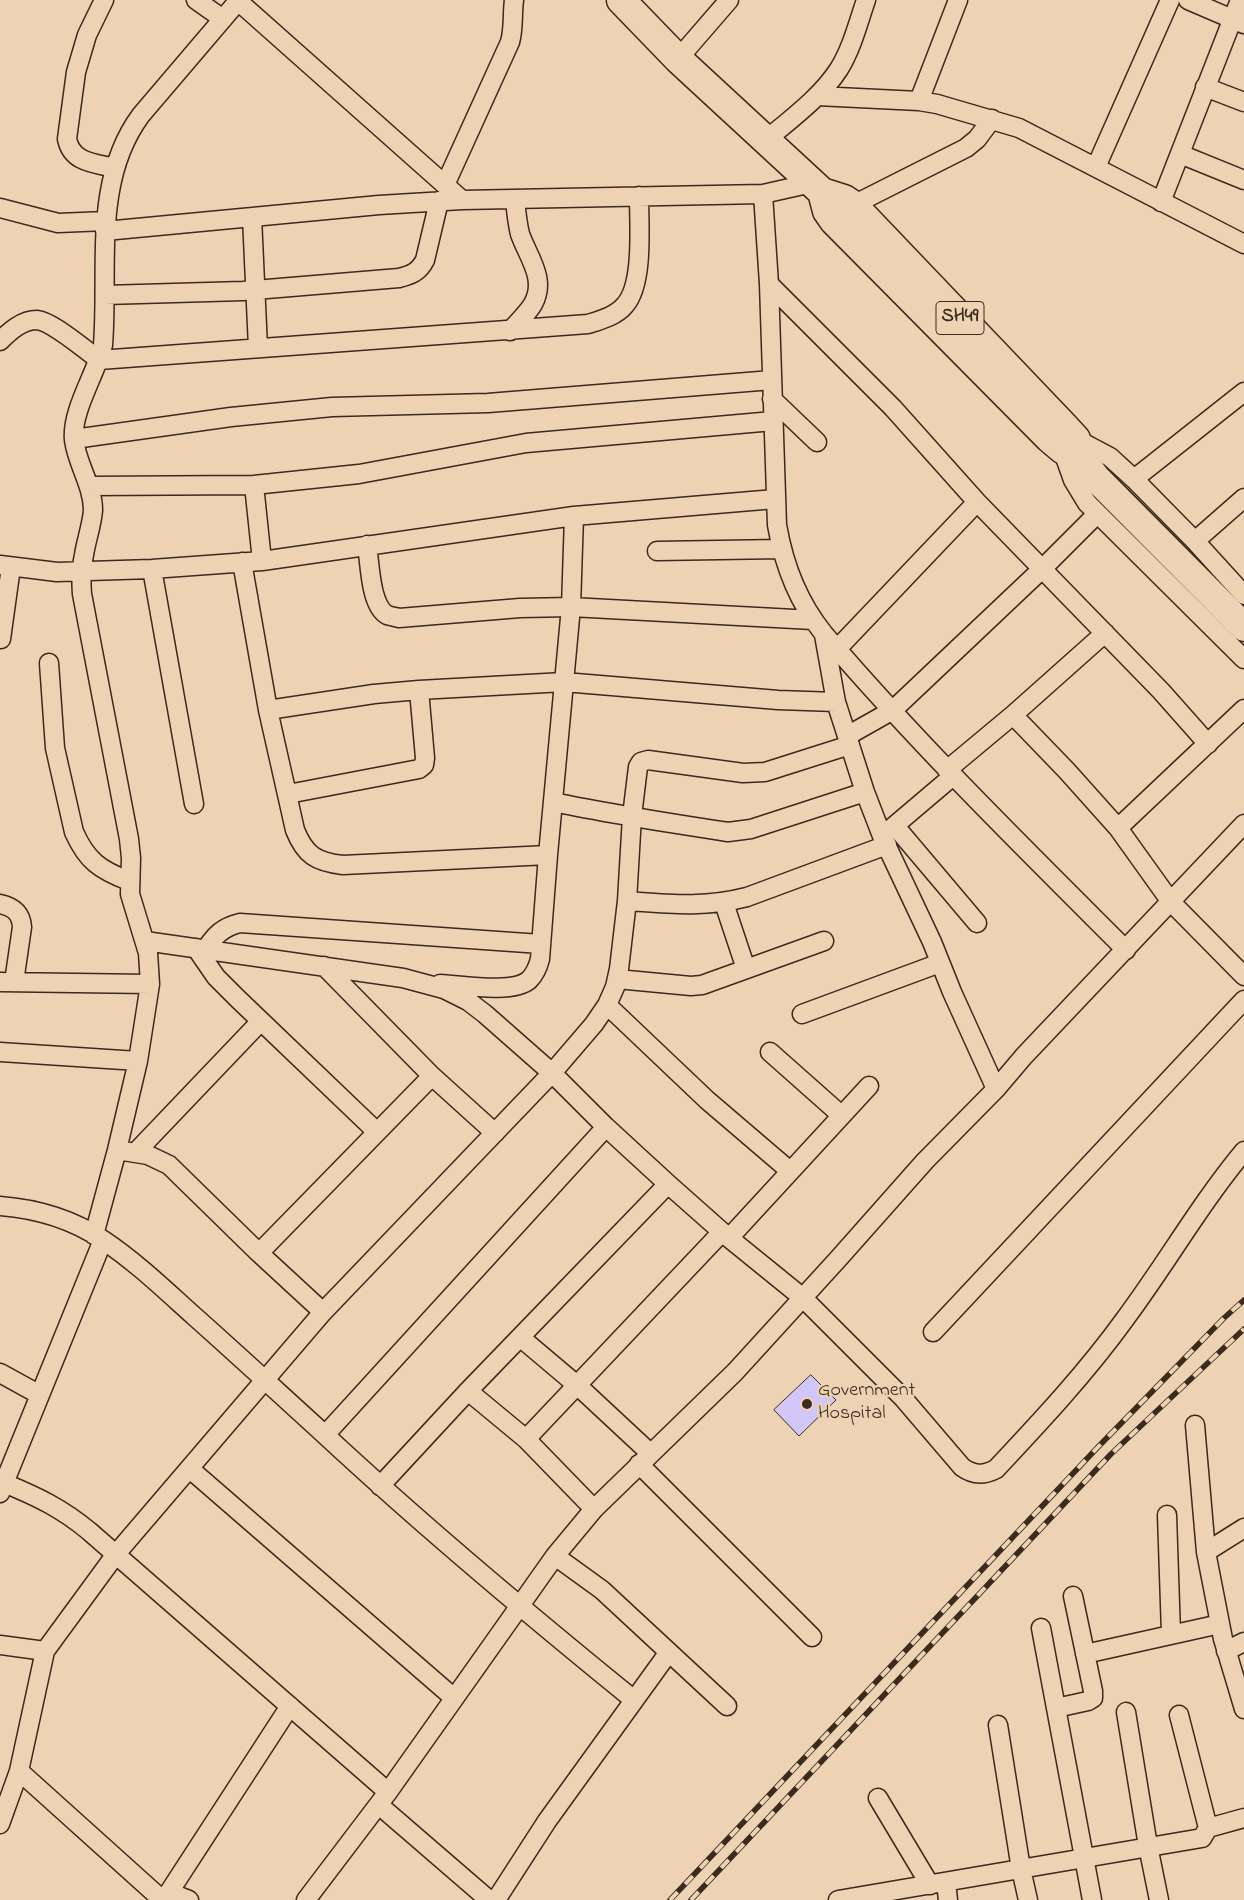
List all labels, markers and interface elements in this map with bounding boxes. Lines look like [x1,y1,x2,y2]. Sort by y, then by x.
road number: SH49 [936,302,984,334]
place label: Government Hospital [818,1380,915,1427]
marker: Government Hospital [800,1397,814,1411]

